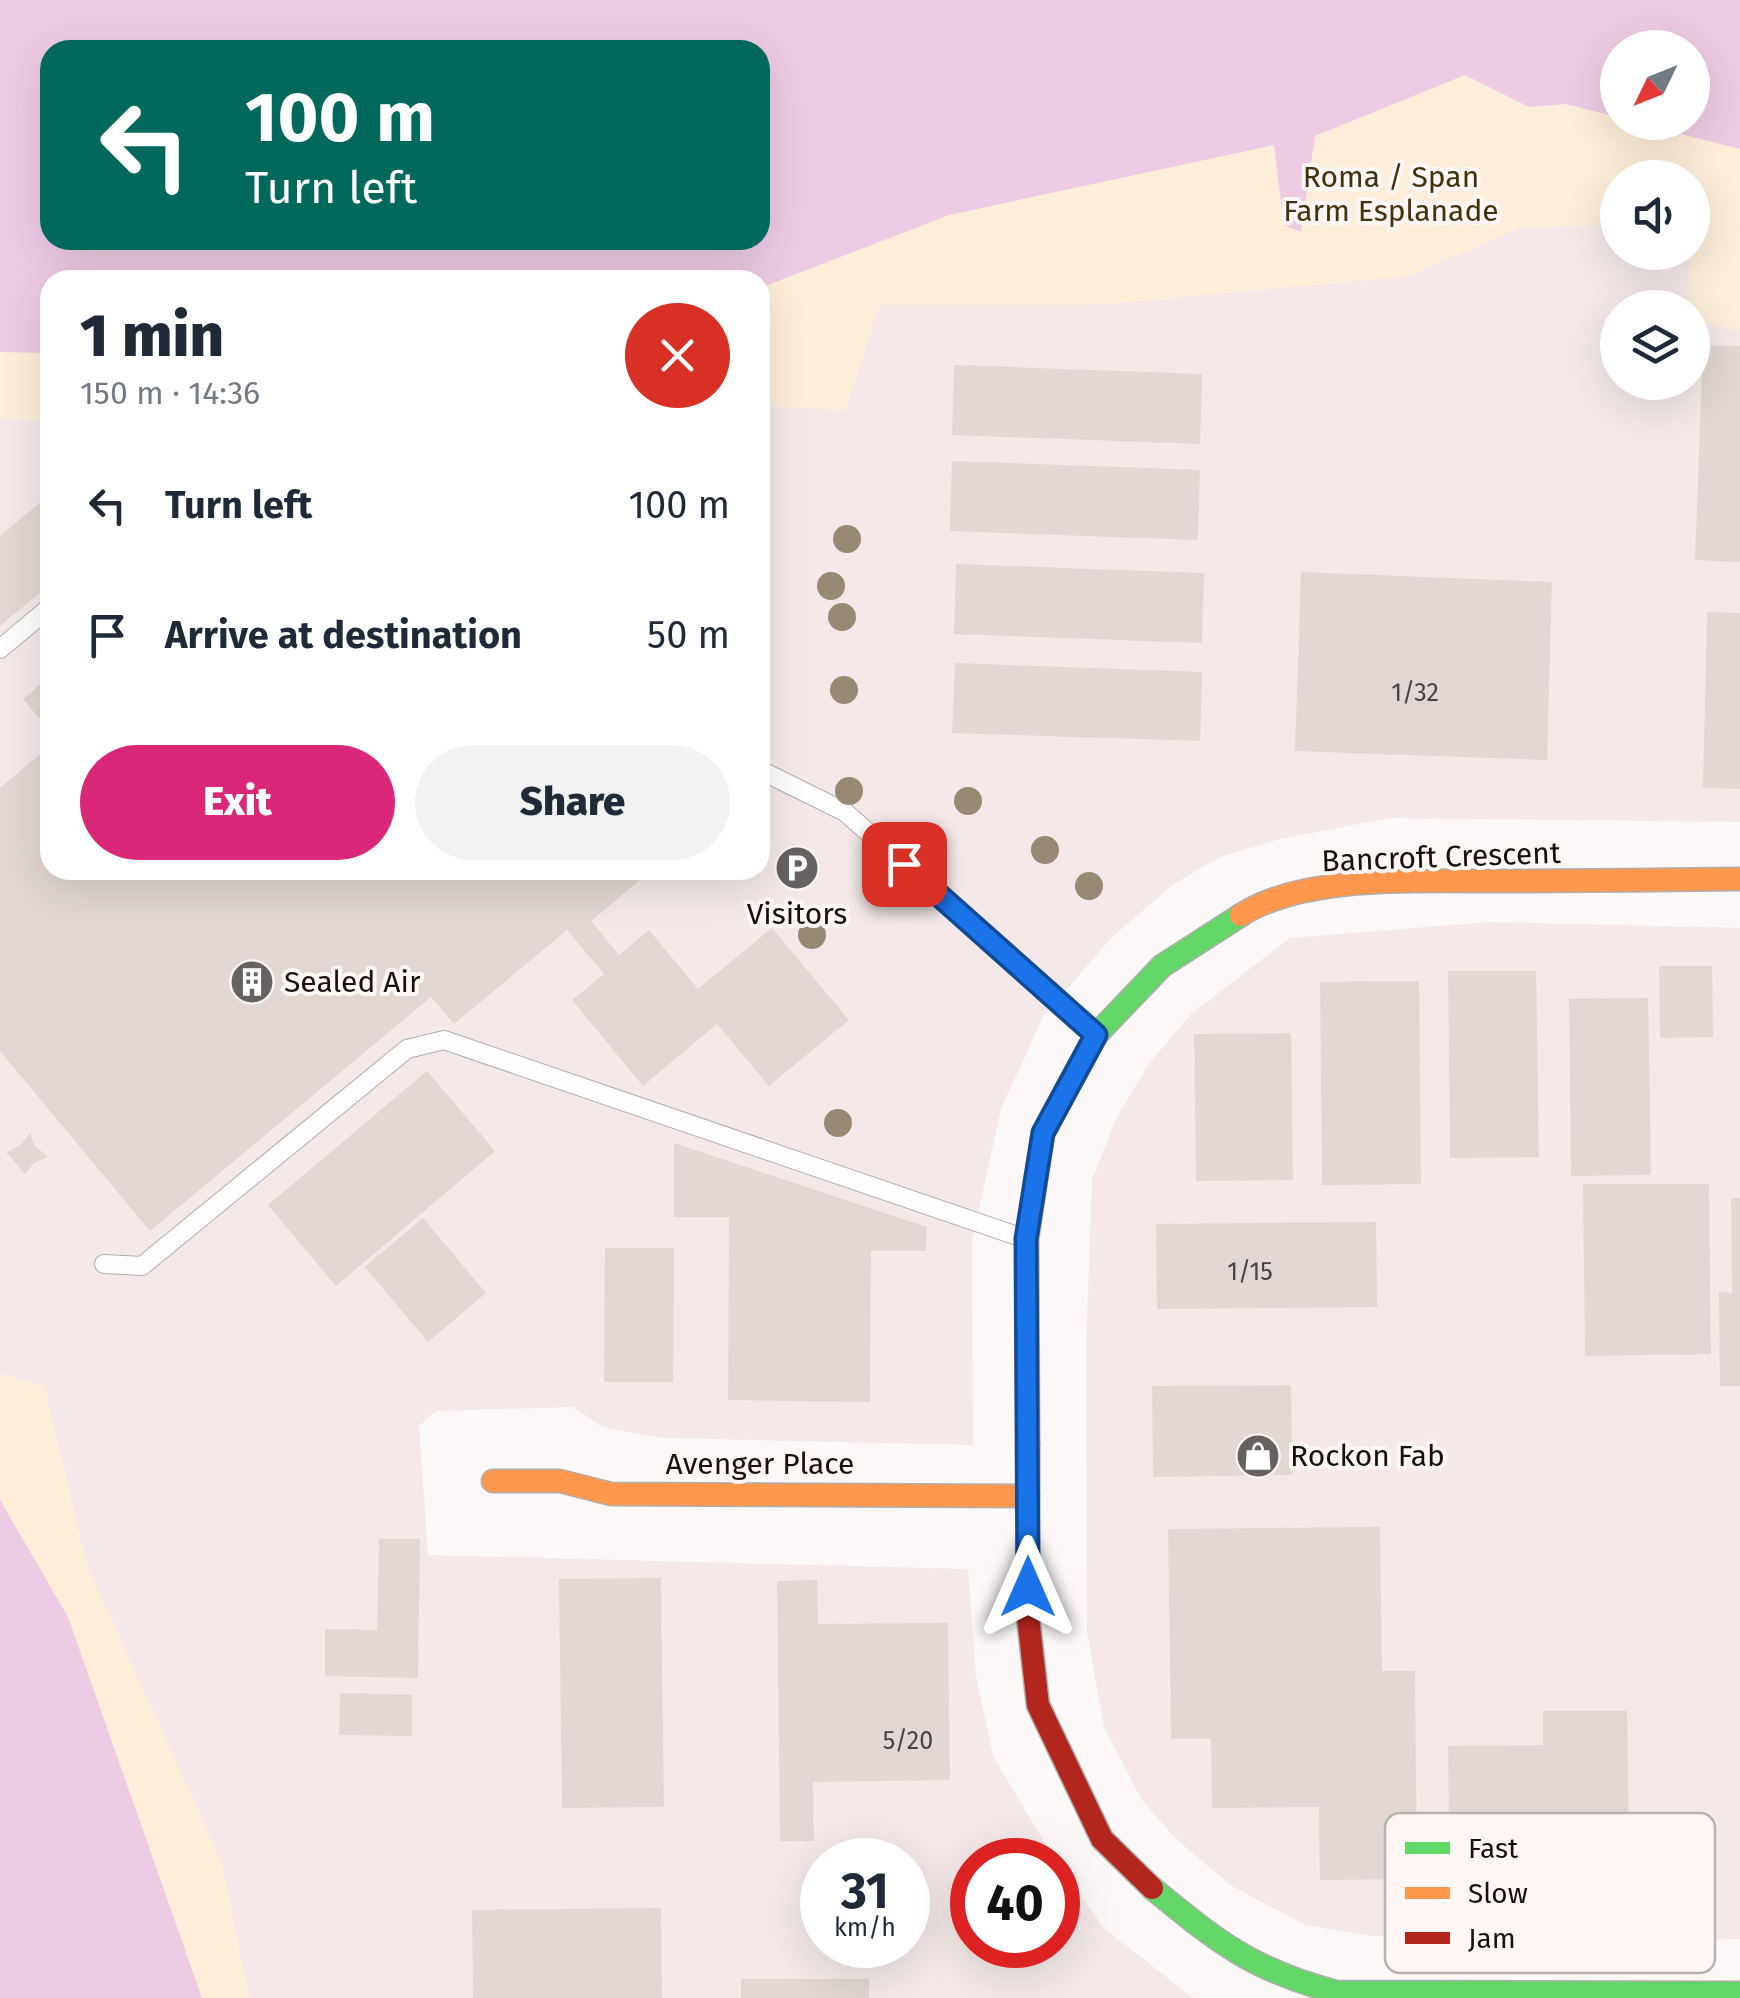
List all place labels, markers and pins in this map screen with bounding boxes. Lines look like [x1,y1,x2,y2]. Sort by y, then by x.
pin [862,822,947,907]
parking icon: Visitors [774,845,820,891]
place label: Visitors [747,896,847,932]
building icon: Sealed Air [229,959,275,1005]
place label: Sealed Air [284,964,421,1000]
shop icon: Rockon Fab [1235,1433,1281,1479]
place label: Rockon Fab [1290,1438,1445,1474]

